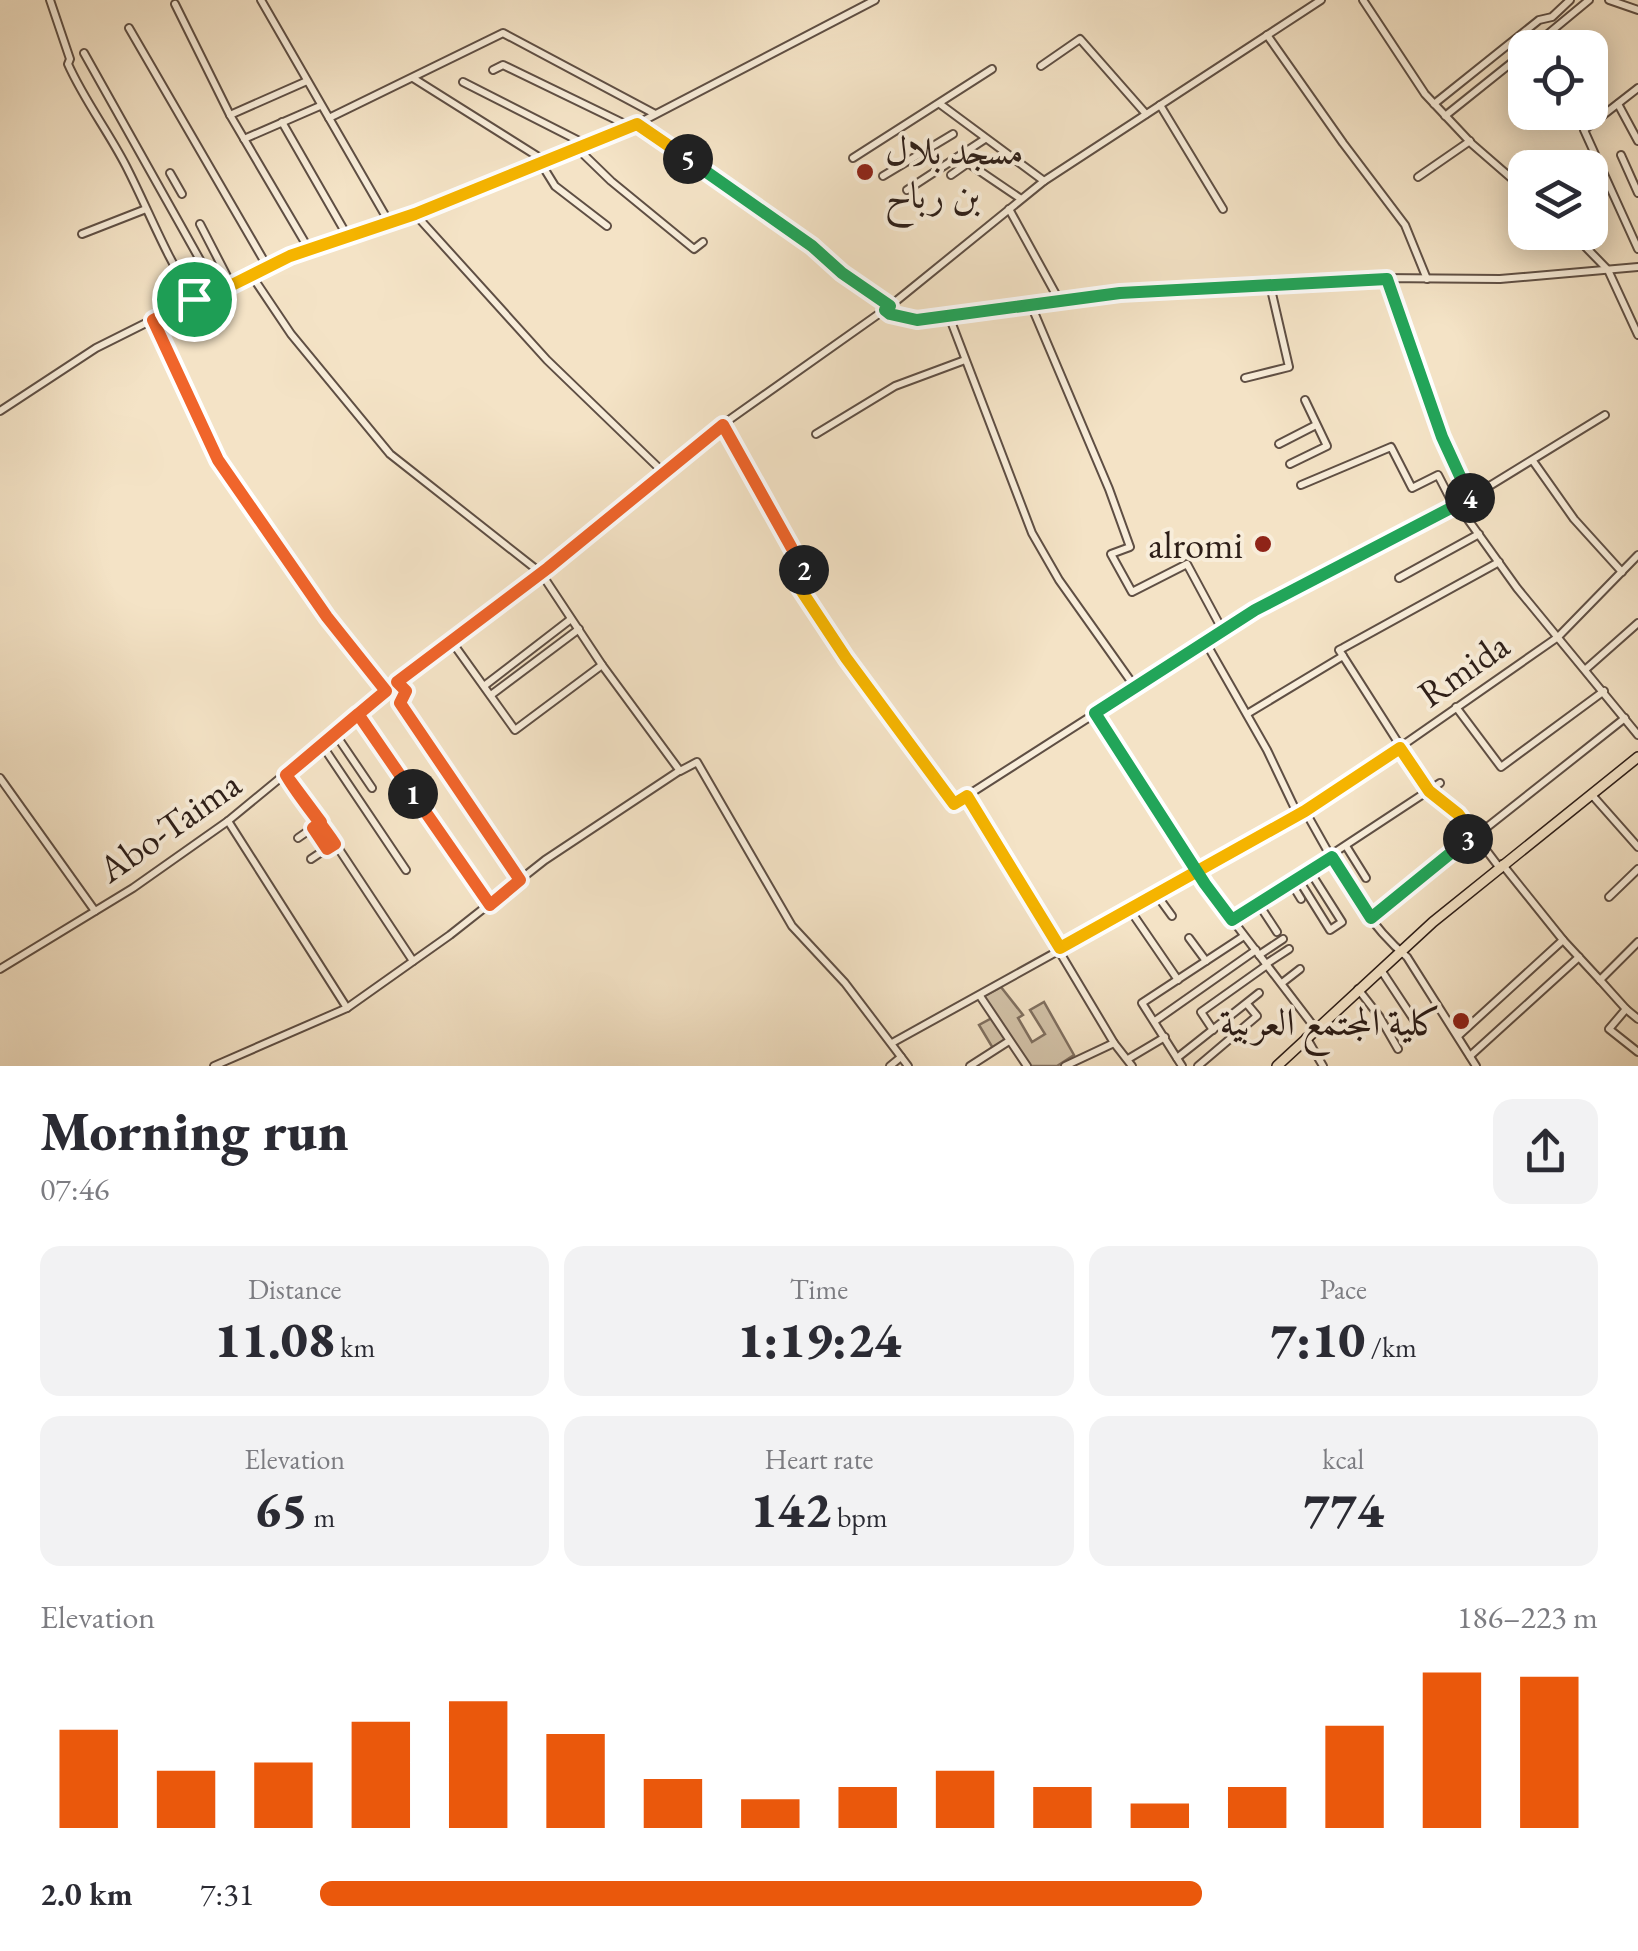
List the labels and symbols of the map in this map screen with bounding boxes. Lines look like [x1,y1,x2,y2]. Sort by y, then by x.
place label: مسجد بلال بن رباح [885,126,1024,229]
pin: 5 [663,134,713,184]
marker: مسجد بلال بن رباح [854,161,876,183]
pin [152,257,237,342]
pin: 4 [1445,473,1495,523]
place label: alromi [1148,520,1243,569]
marker: alromi [1252,533,1274,555]
pin: 2 [779,545,829,595]
street label: Rmida [1408,620,1519,718]
street label: Abo-Taima [87,759,251,894]
pin: 1 [388,769,438,819]
pin: 3 [1443,814,1493,864]
place label: كلية المجتمع العربية [1219,997,1441,1056]
marker: كلية المجتمع العربية [1450,1010,1472,1032]

